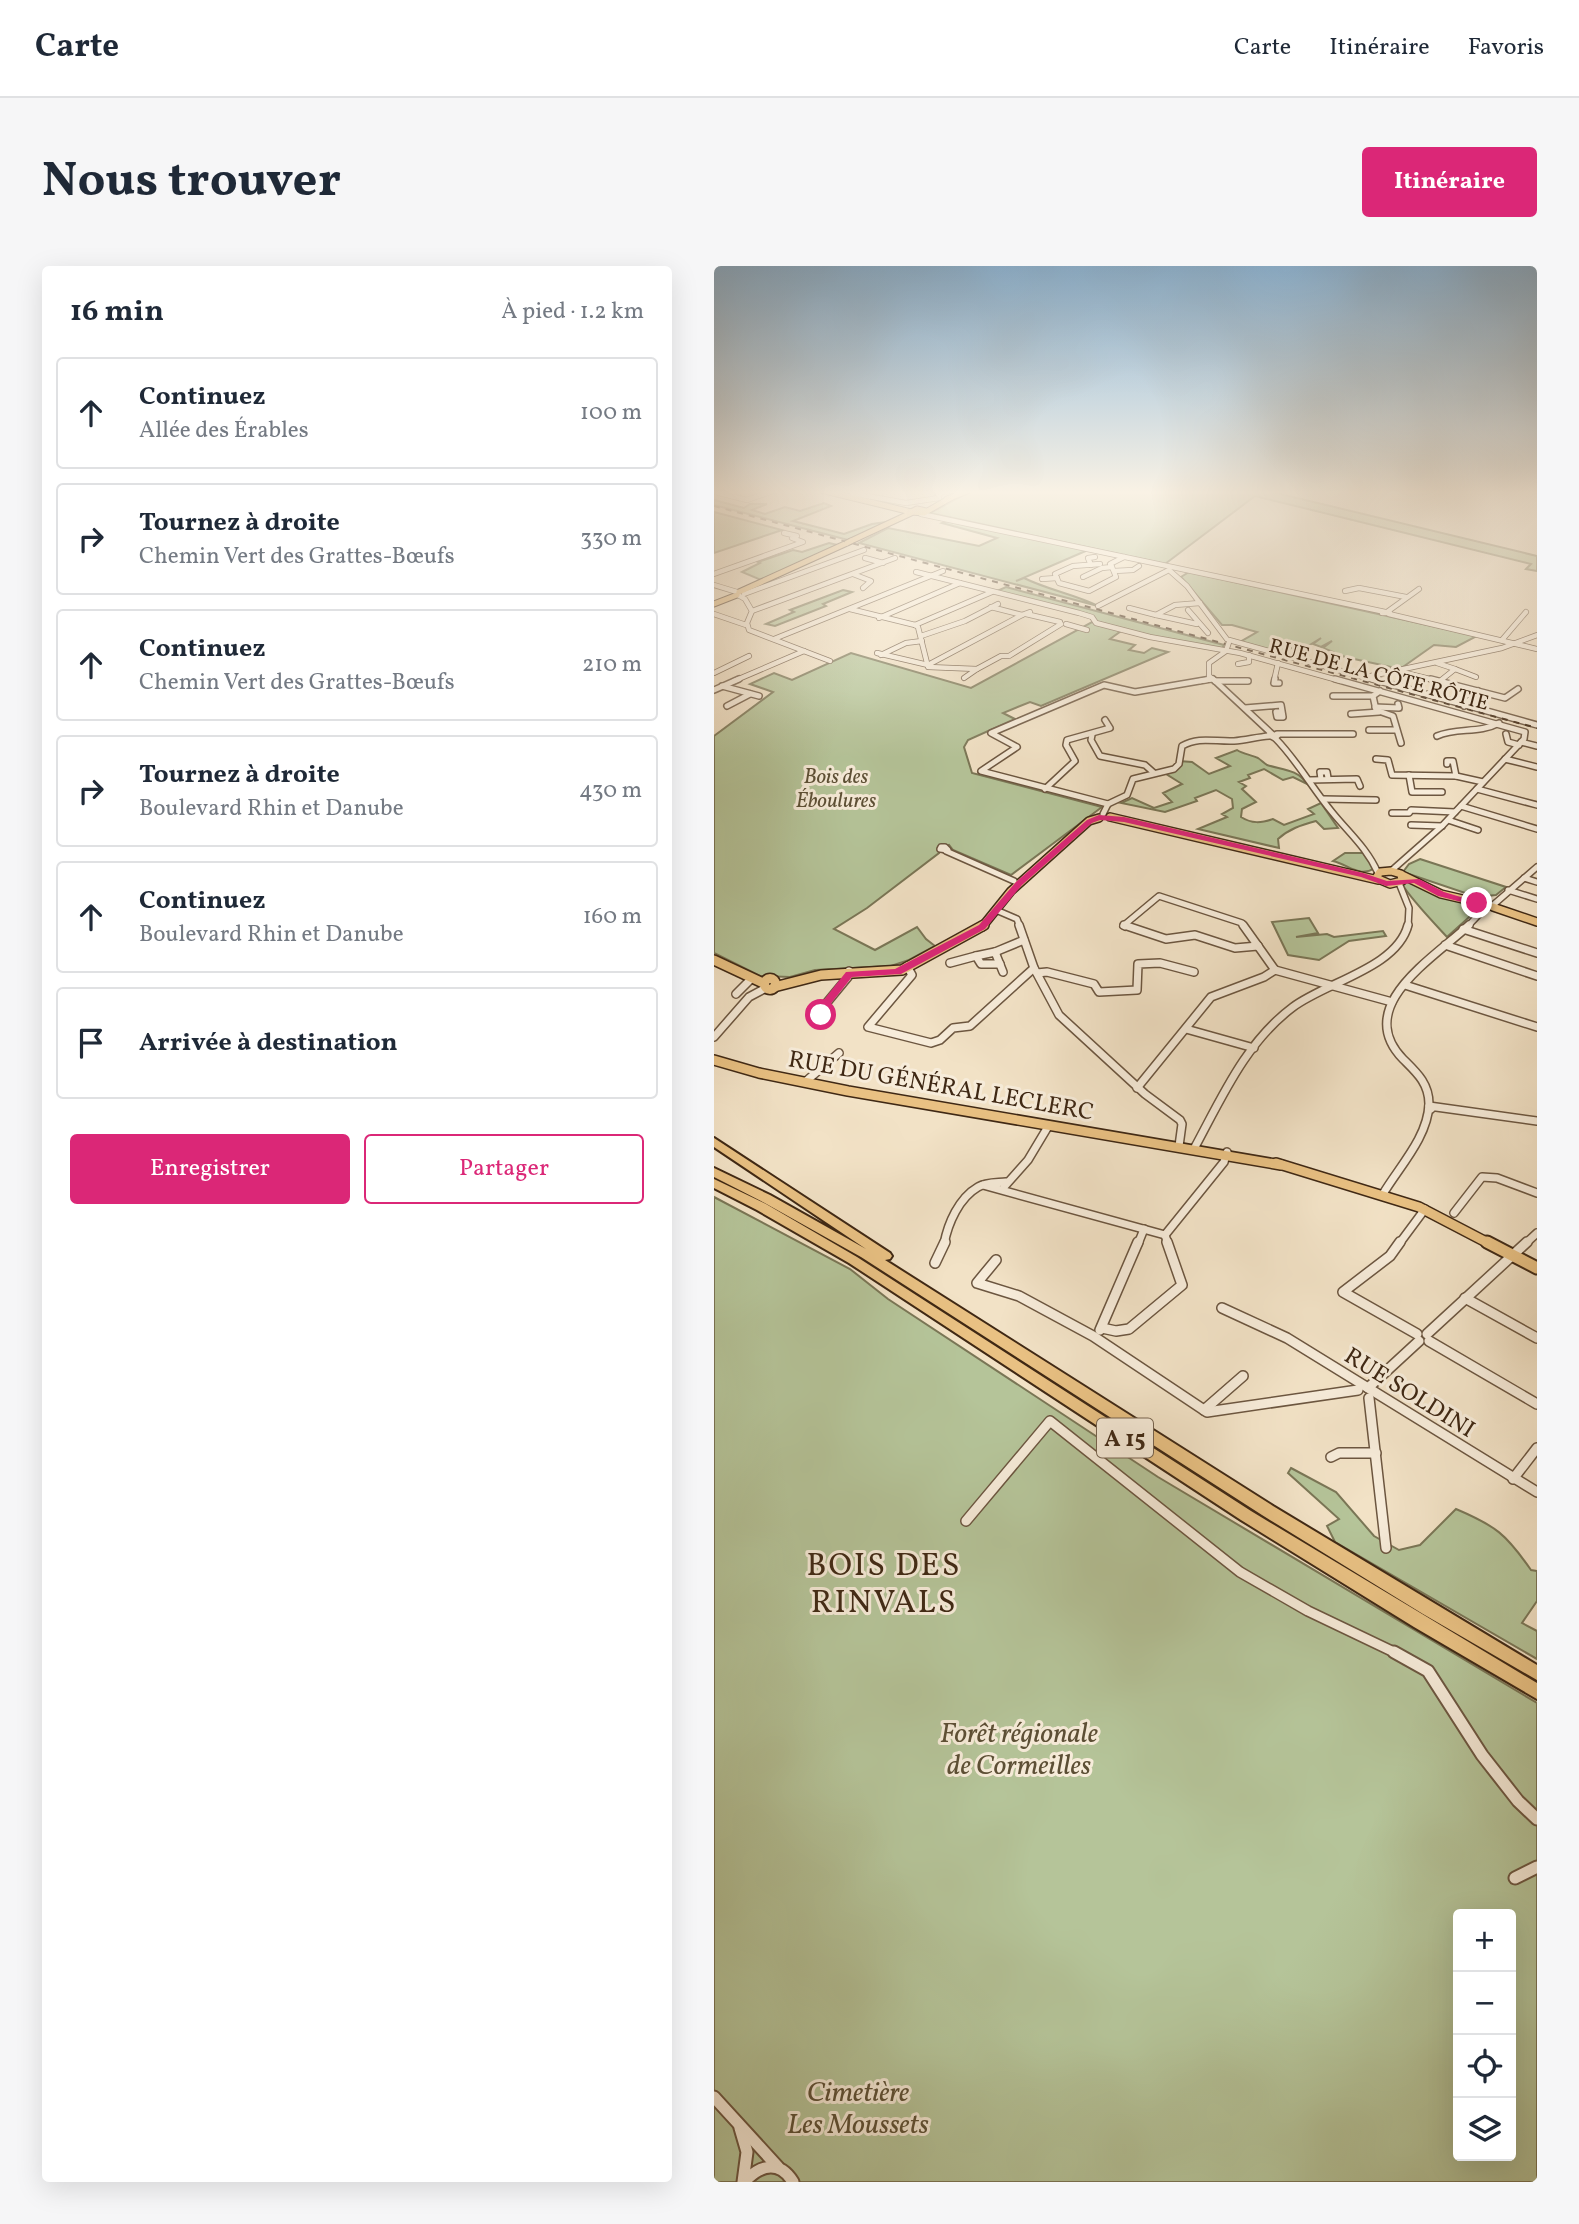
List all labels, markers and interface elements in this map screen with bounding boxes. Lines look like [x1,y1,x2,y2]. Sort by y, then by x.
text: Carte [35,25,119,71]
text: Carte [1234,31,1291,65]
text: Itinéraire [1329,31,1430,65]
text: Favoris [1468,31,1544,65]
button: Itinéraire [1362,147,1537,217]
text: Nous trouver [42,148,341,217]
text: 16 min [70,291,164,333]
text: À pied · 1.2 km [501,296,644,328]
text: Continuez [139,379,265,415]
icon: ahead [72,394,110,432]
text: 100 m [580,397,642,429]
text: Allée des Érables [139,415,309,447]
text: Tournez à droite [139,505,340,541]
icon: right [72,520,110,558]
text: 330 m [580,523,642,555]
text: Chemin Vert des Grattes-Bœufs [139,541,455,573]
text: Continuez [139,631,265,667]
street label: RUE DE LA CÔTE RÔTIE [1265,632,1492,719]
icon: ahead [72,646,110,684]
text: 210 m [582,649,642,681]
text: Chemin Vert des Grattes-Bœufs [139,667,455,699]
text: Tournez à droite [139,757,340,793]
park label: Bois des Éboulures [796,763,876,816]
icon: right [72,772,110,810]
text: 430 m [579,775,642,807]
text: Boulevard Rhin et Danube [139,793,404,825]
text: Continuez [139,883,265,919]
route end [1461,887,1492,918]
icon: ahead [72,898,110,936]
text: 160 m [583,901,642,933]
text: Boulevard Rhin et Danube [139,919,404,951]
route start [805,999,836,1030]
icon: arrive [72,1024,110,1062]
text: Arrivée à destination [139,1025,398,1061]
street label: RUE DU GÉNÉRAL LECLERC [785,1043,1096,1131]
button: Enregistrer [70,1134,350,1204]
button: Partager [364,1134,644,1204]
street label: RUE SOLDINI [1337,1340,1481,1447]
road number: A 15 [1097,1418,1153,1457]
district label: BOIS DES RINVALS [807,1545,961,1626]
park label: Forêt régionale de Cormeilles [940,1715,1098,1786]
map controls [1453,1909,1516,2161]
button: + [1453,1909,1516,1972]
button: − [1453,1972,1516,2035]
button: locate [1453,2035,1516,2098]
park label: Cimetière Les Moussets [787,2074,929,2145]
button: layers [1453,2098,1516,2161]

